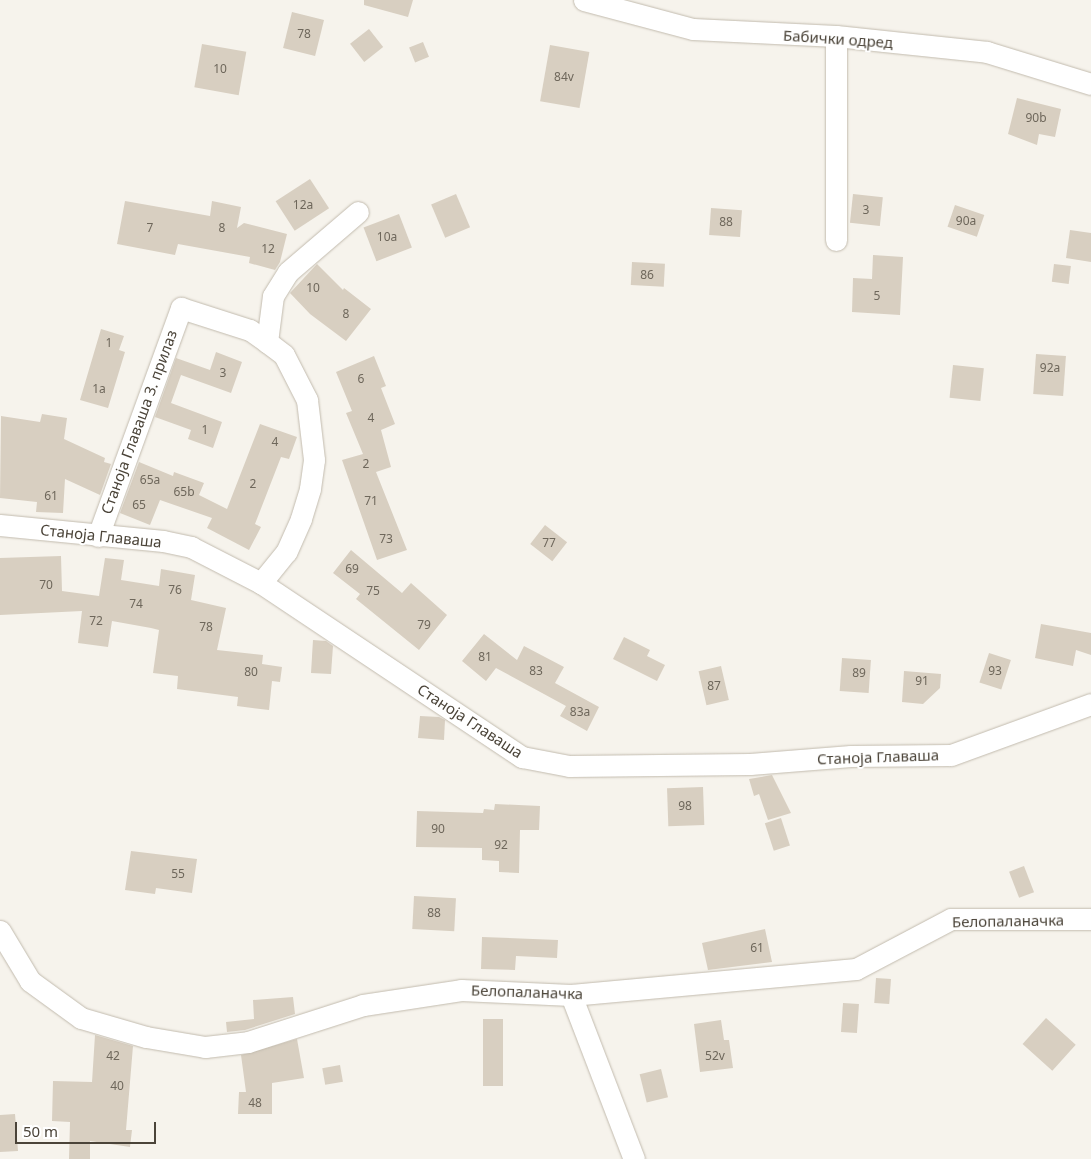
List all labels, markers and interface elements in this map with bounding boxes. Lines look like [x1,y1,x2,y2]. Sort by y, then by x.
street label: Бабички одред [782,26,894,52]
house number: 78 [297,27,311,41]
house number: 10 [213,62,227,76]
house number: 84v [554,70,574,84]
house number: 90b [1025,111,1047,125]
house number: 12a [293,198,313,212]
house number: 3 [863,203,869,217]
house number: 90a [956,214,976,228]
house number: 88 [719,215,733,229]
house number: 7 [147,221,153,235]
house number: 8 [219,221,225,235]
house number: 10a [377,230,397,244]
house number: 12 [261,242,275,256]
house number: 86 [640,268,654,282]
house number: 10 [306,281,320,295]
house number: 5 [874,289,880,303]
house number: 8 [343,307,349,321]
street label: Станоја Главаша 3. прилаз [97,328,181,516]
house number: 1 [106,336,112,350]
house number: 92a [1040,361,1060,375]
house number: 3 [220,366,226,380]
house number: 6 [358,372,364,386]
house number: 1a [92,382,106,396]
house number: 4 [368,411,374,425]
house number: 1 [202,423,208,437]
house number: 4 [272,435,278,449]
house number: 2 [363,457,369,471]
house number: 65a [140,473,160,487]
house number: 2 [250,477,256,491]
house number: 65b [173,485,195,499]
house number: 61 [44,489,58,503]
house number: 71 [364,494,378,508]
house number: 65 [132,498,146,512]
street label: Станоја Главаша [39,521,163,551]
house number: 73 [379,532,393,546]
house number: 77 [542,536,556,550]
house number: 69 [345,562,359,576]
house number: 70 [39,578,53,592]
house number: 76 [168,583,182,597]
house number: 75 [366,584,380,598]
house number: 74 [129,597,143,611]
house number: 72 [89,614,103,628]
house number: 79 [417,618,431,632]
house number: 78 [199,620,213,634]
house number: 81 [478,650,492,664]
house number: 83 [529,664,543,678]
house number: 93 [988,664,1002,678]
house number: 80 [244,665,258,679]
house number: 89 [852,666,866,680]
house number: 91 [915,674,929,688]
house number: 87 [707,679,721,693]
street label: Станоја Главаша [414,680,526,762]
house number: 83a [570,705,590,719]
street label: Станоја Главаша [817,746,939,768]
house number: 98 [678,799,692,813]
house number: 90 [431,822,445,836]
house number: 92 [494,838,508,852]
house number: 55 [171,867,185,881]
house number: 88 [427,906,441,920]
street label: Белопаланачка [952,911,1064,931]
house number: 61 [750,941,764,955]
street label: Белопаланачка [471,981,583,1003]
house number: 42 [106,1049,120,1063]
house number: 52v [705,1049,725,1063]
house number: 40 [110,1079,124,1093]
house number: 48 [248,1096,262,1110]
scale bar [18,1112,159,1144]
text: 50 m [23,1121,58,1141]

